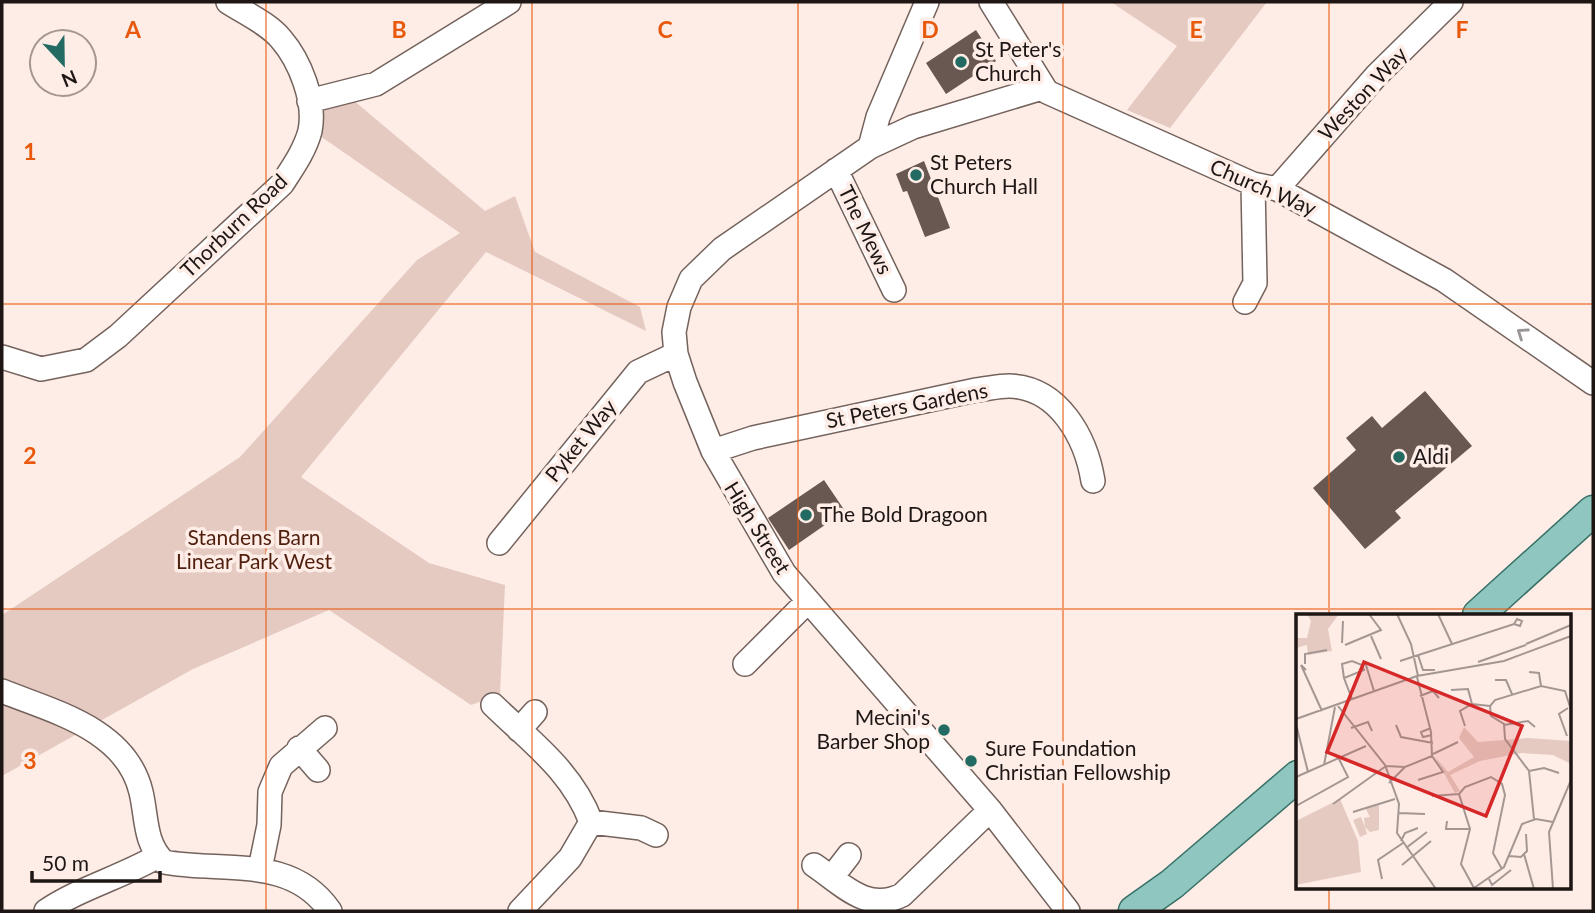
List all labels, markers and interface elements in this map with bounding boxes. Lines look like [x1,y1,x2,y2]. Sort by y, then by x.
text: A [124,15,142,43]
text: B [391,15,407,43]
text: C [657,15,673,43]
text: D [921,15,939,43]
text: E [1189,15,1203,43]
text: F [1455,15,1469,43]
north arrow [28,28,98,98]
place label: St Peter's Church [975,36,1061,85]
street label: Weston Way [1312,41,1412,145]
marker: St Peter's Church [953,54,969,70]
text: N [58,66,81,93]
text: 1 [23,137,37,165]
place label: St Peters Church Hall [930,149,1038,198]
street label: Church Way [1207,153,1321,220]
marker: St Peters Church Hall [908,167,924,183]
street label: Thorburn Road [175,168,291,282]
street label: The Mews [834,181,899,278]
one-way arrow [1517,329,1530,341]
street label: St Peters Gardens [824,377,990,432]
street label: Pyket Way [539,394,621,486]
text: 2 [23,441,37,469]
place label: Aldi [1413,443,1449,468]
marker: Aldi [1391,449,1407,465]
street label: High Street [720,476,797,578]
place label: The Bold Dragoon [820,501,988,526]
marker: The Bold Dragoon [798,507,814,523]
park label: Standens Barn Linear Park West [176,524,332,573]
inset map [1296,614,1570,888]
place label: Mecini's Barber Shop [816,704,930,753]
marker: Mecini's Barber Shop [936,722,952,738]
place label: Sure Foundation Christian Fellowship [985,735,1171,784]
text: 3 [23,746,37,774]
marker: Sure Foundation Christian Fellowship [963,753,979,769]
scale bar [32,839,159,883]
text: 50 m [42,850,89,875]

